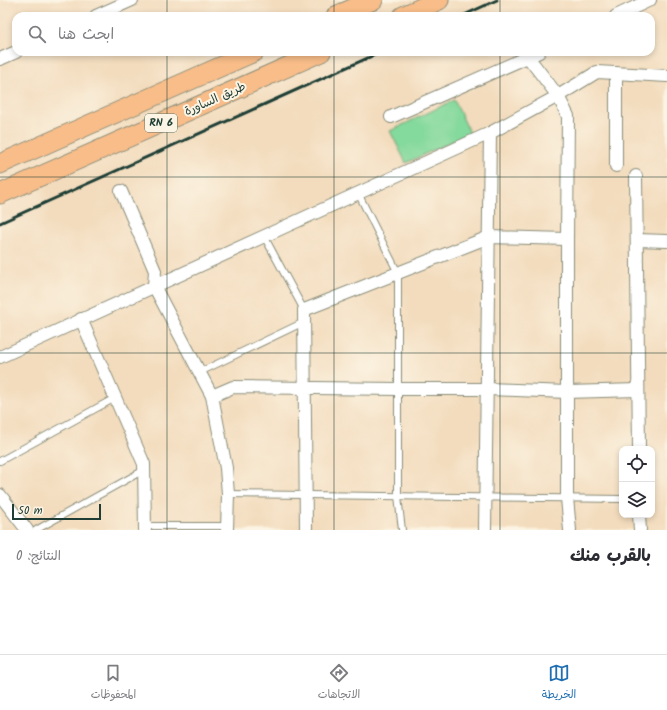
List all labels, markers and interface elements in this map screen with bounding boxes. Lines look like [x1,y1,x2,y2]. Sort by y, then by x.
search box [12,12,655,56]
icon: search [26,23,48,45]
text: ابحث هنا [58,23,114,47]
street label: طريق الساورة [181,77,249,121]
road number: RN 6 [145,114,177,132]
map controls [619,446,655,518]
button: locate [619,446,655,482]
button: layers [619,482,655,518]
scale bar [12,502,101,521]
text: 50 m [18,502,43,520]
text: بالقرب منك [570,543,651,570]
text: النتائج: 0 [16,546,61,567]
tab: المحفوظات [91,662,136,704]
tab: الاتجاهات [318,662,360,704]
tab: الخريطة [542,662,576,704]

